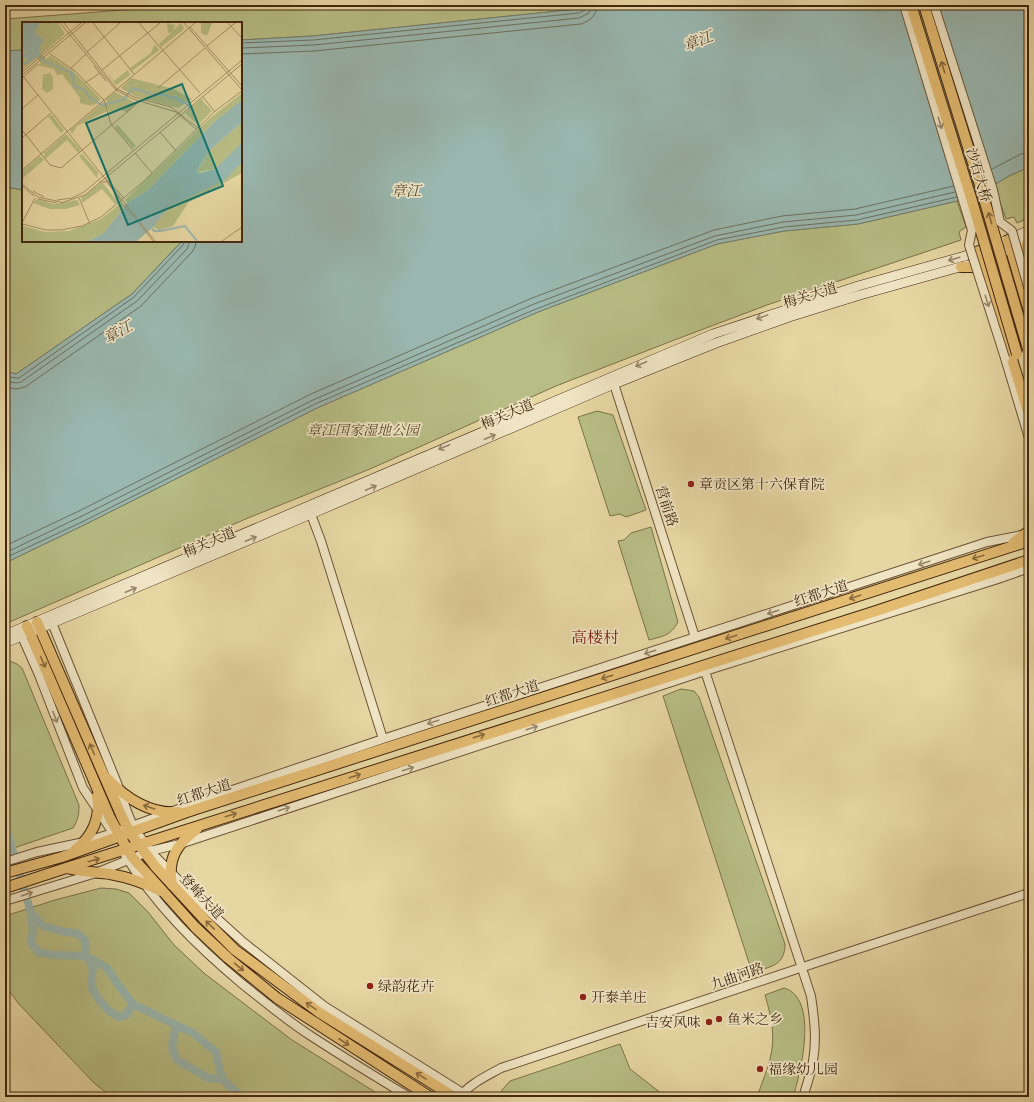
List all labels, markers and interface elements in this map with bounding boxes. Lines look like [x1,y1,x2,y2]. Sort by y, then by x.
inset map [22,22,242,242]
water label: 章江 [681,27,717,56]
one-way arrow [939,61,946,74]
one-way arrow [937,116,944,129]
street label: 沙石大桥 [961,146,995,205]
water label: 章江 [391,182,423,201]
one-way arrow [986,212,993,225]
one-way arrow [948,256,961,263]
street label: 梅关大道 [781,279,840,313]
one-way arrow [984,294,991,307]
one-way arrow [756,314,769,321]
water label: 章江 [101,316,138,348]
one-way arrow [636,360,648,368]
street label: 梅关大道 [478,396,537,434]
park label: 章江国家湿地公园 [307,422,421,440]
one-way arrow [484,433,496,440]
one-way arrow [439,444,451,452]
place label: 章贡区第十六保育院 [699,476,825,494]
marker: 章贡区第十六保育院 [686,479,696,489]
one-way arrow [364,484,376,491]
street label: 营前路 [651,484,681,529]
street label: 梅关大道 [180,524,239,562]
one-way arrow [245,535,257,542]
one-way arrow [973,553,985,561]
one-way arrow [917,560,930,567]
street label: 红都大道 [792,577,851,611]
one-way arrow [125,585,137,593]
one-way arrow [848,594,861,601]
one-way arrow [767,609,780,616]
district label: 高楼村 [571,628,619,648]
one-way arrow [725,634,738,641]
one-way arrow [643,649,656,656]
one-way arrow [39,655,47,667]
one-way arrow [601,674,614,681]
street label: 红都大道 [483,677,542,711]
one-way arrow [52,711,60,723]
one-way arrow [427,719,439,727]
one-way arrow [525,724,537,732]
one-way arrow [472,732,485,739]
one-way arrow [87,744,95,756]
one-way arrow [401,765,414,772]
one-way arrow [348,772,361,779]
street label: 红都大道 [175,776,234,810]
one-way arrow [142,803,155,810]
one-way arrow [278,805,290,813]
one-way arrow [225,811,237,819]
one-way arrow [87,856,100,863]
street label: 登峰大道 [176,870,227,923]
one-way arrow [20,890,33,897]
one-way arrow [205,920,215,930]
street label: 九曲河路 [708,959,767,995]
one-way arrow [233,962,244,971]
place label: 绿韵花卉 [378,978,435,996]
marker: 绿韵花卉 [365,981,375,991]
place label: 开泰羊庄 [591,989,647,1007]
marker: 开泰羊庄 [578,992,588,1002]
one-way arrow [306,1002,317,1010]
place label: 鱼米之乡 [727,1011,783,1029]
place label: 吉安风味 [645,1014,701,1032]
marker: 鱼米之乡 [714,1014,724,1024]
marker: 吉安风味 [704,1017,714,1027]
one-way arrow [338,1038,349,1046]
place label: 福缘幼儿园 [768,1061,838,1079]
marker: 福缘幼儿园 [755,1064,765,1074]
one-way arrow [416,1072,427,1080]

